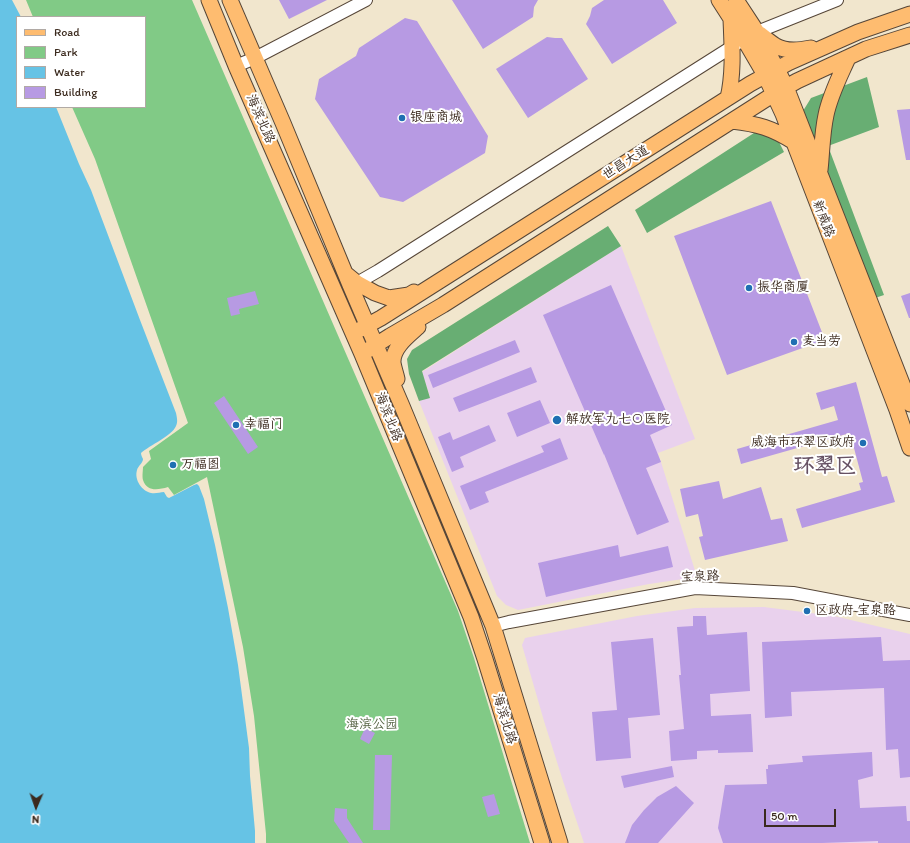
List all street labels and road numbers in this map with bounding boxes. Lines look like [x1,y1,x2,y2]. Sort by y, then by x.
street label: 海滨北路 [242,92,278,146]
street label: 世昌大道 [600,143,652,183]
street label: 新威路 [809,198,837,240]
street label: 海滨北路 [371,390,405,444]
street label: 宝泉路 [680,569,720,585]
street label: 海滨北路 [489,692,519,746]

